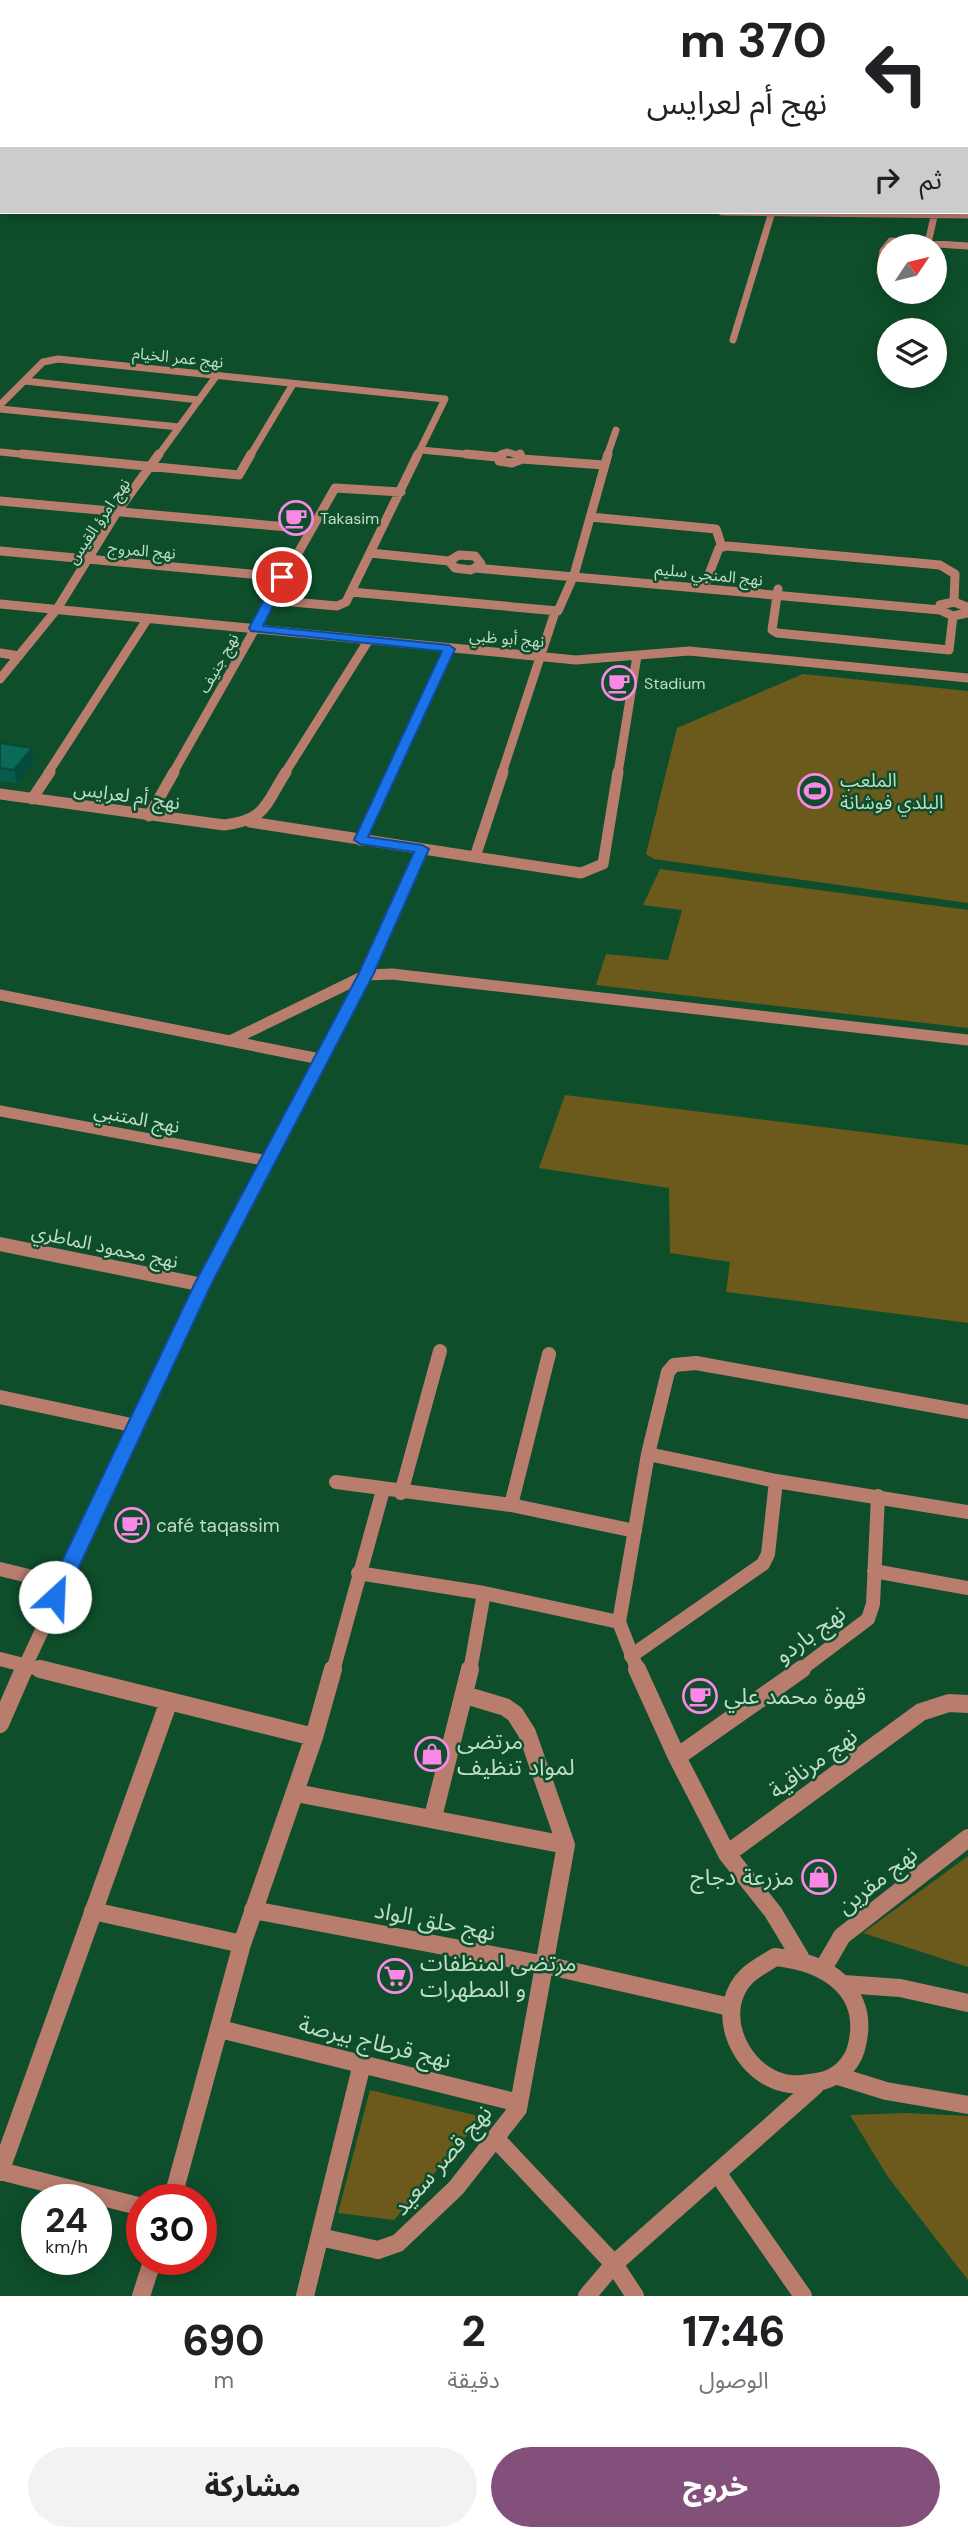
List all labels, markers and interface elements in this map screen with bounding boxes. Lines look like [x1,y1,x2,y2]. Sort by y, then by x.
text: 370 m [680,8,827,72]
icon: left [851,28,942,119]
text: نهج أم لعرايس [647,82,827,124]
icon: right [868,161,906,199]
text: ثم [920,163,942,197]
north arrow [877,234,947,304]
map controls [877,234,947,388]
button: layers [877,318,947,388]
street label: نهج عمر الخيام [131,342,225,375]
street label: نهج امرؤ القيس [62,474,137,569]
cafe icon: Takasim [277,499,315,537]
place label: Takasim [320,508,379,529]
street label: نهج المروج [107,537,177,566]
pin [252,547,312,607]
icon: arrive [263,558,301,596]
street label: نهج المنجي سليم [654,558,764,593]
street label: نهج أبو ظبي [468,625,545,654]
street label: نهج جنيف [193,630,245,698]
cafe icon: Stadium [600,664,638,702]
place label: Stadium [644,673,706,694]
place label: الملعب البلدي فوشانة [840,768,944,817]
sports icon: الملعب البلدي فوشانة [796,772,834,810]
street label: نهج أم لعرايس [72,776,182,817]
street label: نهج المتنبي [92,1098,182,1141]
street label: نهج محمود الماطري [29,1219,180,1277]
cafe icon: café taqassim [113,1506,151,1544]
place label: café taqassim [156,1513,280,1538]
position arrow [18,1560,92,1634]
street label: نهج باردو [769,1598,853,1671]
cafe icon: قهوة محمد علي [681,1677,719,1715]
place label: قهوة محمد علي [724,1681,866,1713]
street label: نهج مرناقية [763,1721,864,1807]
place label: مرتضى لمواد تنظيف [457,1726,575,1782]
shop icon: مرتضى لمواد تنظيف [413,1735,451,1773]
street label: نهج مقرين [831,1839,925,1922]
shop icon: مزرعة دجاج [800,1858,838,1896]
place label: مزرعة دجاج [690,1862,794,1894]
street label: نهج حلق الواد [371,1895,498,1949]
place label: مرتضى لمنظفات و المطهرات [420,1948,577,2004]
supermarket icon: مرتضى لمنظفات و المطهرات [376,1957,414,1995]
street label: نهج قرطاج بيرصة [295,2009,454,2077]
street label: نهج قصر سعيد [386,2098,500,2223]
speed limit sign: 30 [126,2184,217,2275]
text: 24 [45,2197,88,2243]
text: km/h [45,2235,88,2259]
text: 2 [461,2304,486,2359]
text: 17:46 [682,2304,785,2359]
text: 690 [183,2313,265,2368]
text: m [213,2365,234,2395]
text: دقيقة [447,2365,500,2395]
text: الوصول [699,2365,769,2395]
button: مشاركة [28,2447,477,2527]
button: خروج [491,2447,940,2527]

